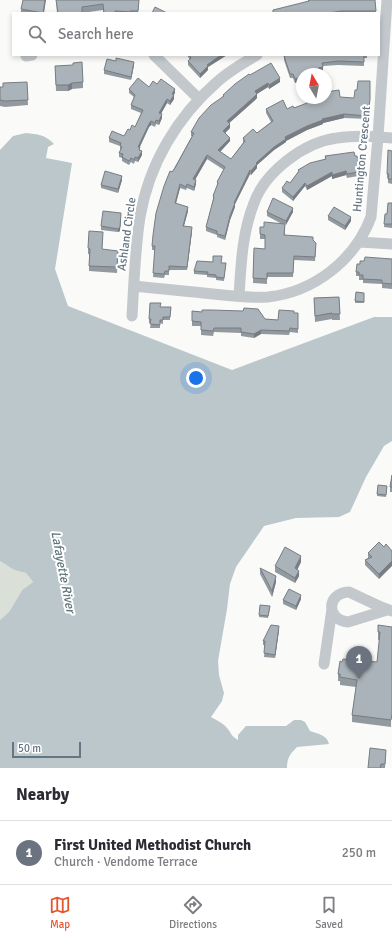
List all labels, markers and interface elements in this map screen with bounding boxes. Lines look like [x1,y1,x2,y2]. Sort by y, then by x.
search box [12,12,380,56]
icon: search [26,23,48,45]
text: Search here [58,25,134,43]
north arrow [296,68,332,104]
street label: Huntington Crescent [350,105,374,213]
street label: Ashland Circle [114,196,140,272]
your location [186,368,206,388]
water label: Lafayette River [47,530,79,616]
pin: 1 [346,646,372,679]
scale bar [12,740,81,759]
text: 50 m [18,742,41,755]
text: Nearby [16,784,69,805]
text: First United Methodist Church [54,836,251,854]
text: 1 [25,845,33,861]
text: 250 m [342,845,376,861]
text: Church · Vendome Terrace [54,854,198,870]
tab: Map [49,894,71,931]
tab: Directions [169,894,217,931]
tab: Saved [315,894,343,931]

